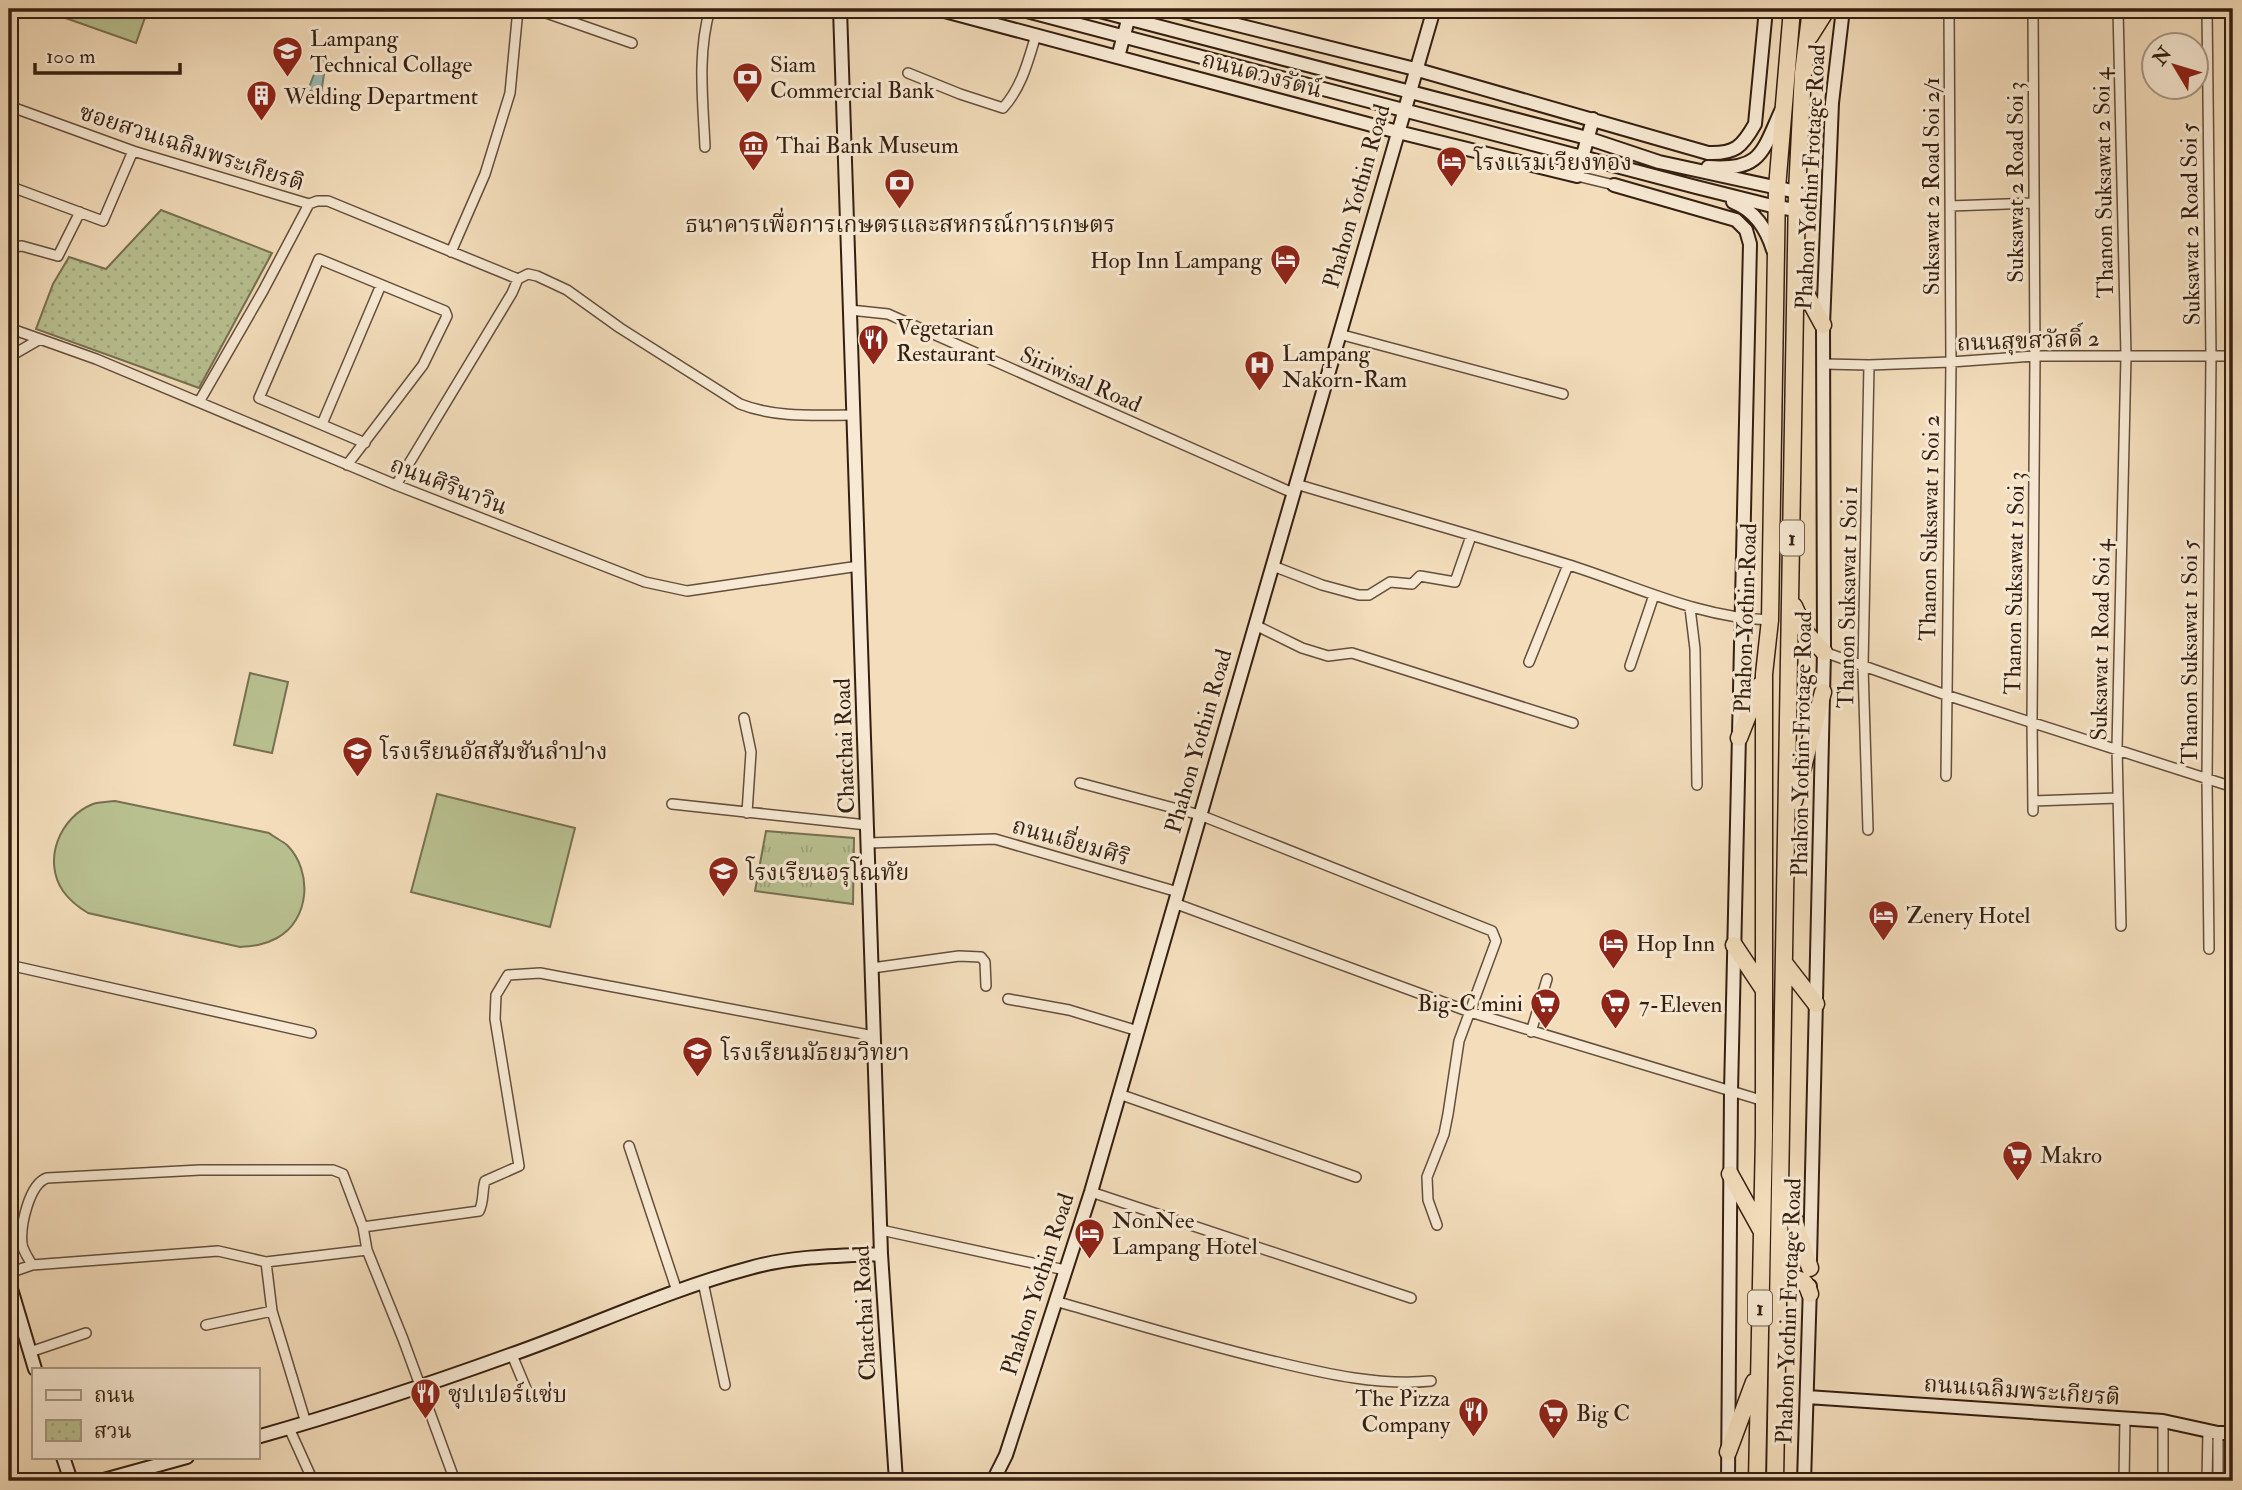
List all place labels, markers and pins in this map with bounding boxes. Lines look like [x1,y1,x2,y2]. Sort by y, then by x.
place label: Lampang Technical Collage [310,24,473,79]
school or university icon: Lampang Technical Collage [270,34,304,78]
place label: Siam Commercial Bank [770,50,935,105]
bank icon: Siam Commercial Bank [730,60,764,104]
building icon: Welding Department [244,79,278,123]
place label: Welding Department [283,82,478,112]
museum icon: Thai Bank Museum [736,128,770,172]
place label: Thai Bank Museum [776,131,959,160]
hotel icon: โรงแรมเวียงทอง [1434,145,1468,189]
place label: โรงแรมเวียงทอง [1473,146,1632,177]
bank icon: ธนาคารเพื่อการเกษตรและสหกรณ์การเกษตร [883,166,917,210]
place label: ธนาคารเพื่อการเกษตรและสหกรณ์การเกษตร [685,207,1115,239]
hotel icon: Hop Inn Lampang [1268,243,1302,287]
place label: Hop Inn Lampang [1090,246,1263,276]
place label: Vegetarian Restaurant [896,313,996,368]
restaurant icon: Vegetarian Restaurant [856,323,890,367]
place label: Lampang Nakorn-Ram [1282,339,1407,394]
hospital icon: Lampang Nakorn-Ram [1242,349,1276,393]
school or university icon: โรงเรียนอัสสัมชันลำปาง [340,734,374,778]
place label: โรงเรียนอัสสัมชันลำปาง [379,735,607,766]
school or university icon: โรงเรียนอรุโณทัย [706,855,740,899]
place label: โรงเรียนอรุโณทัย [745,856,909,887]
hotel icon: Zenery Hotel [1866,898,1900,942]
place label: Zenery Hotel [1906,901,2031,930]
hotel icon: Hop Inn [1596,926,1630,970]
place label: Hop Inn [1636,929,1715,959]
supermarket icon: Big-C mini [1529,986,1563,1030]
supermarket icon: 7-Eleven [1599,987,1633,1031]
place label: Big-C mini [1417,989,1523,1018]
place label: 7-Eleven [1639,990,1723,1019]
school or university icon: โรงเรียนมัธยมวิทยา [681,1035,715,1079]
place label: โรงเรียนมัธยมวิทยา [720,1036,910,1067]
supermarket icon: Makro [2000,1138,2034,1182]
place label: Makro [2040,1141,2102,1170]
place label: NonNee Lampang Hotel [1112,1206,1258,1262]
hotel icon: NonNee Lampang Hotel [1072,1216,1106,1260]
restaurant icon: ซุปเปอร์แซ่บ [408,1377,442,1421]
place label: ซุปเปอร์แซ่บ [448,1380,567,1409]
place label: The Pizza Company [1355,1384,1451,1440]
restaurant icon: The Pizza Company [1456,1394,1490,1438]
supermarket icon: Big C [1536,1396,1570,1440]
place label: Big C [1576,1399,1630,1428]

